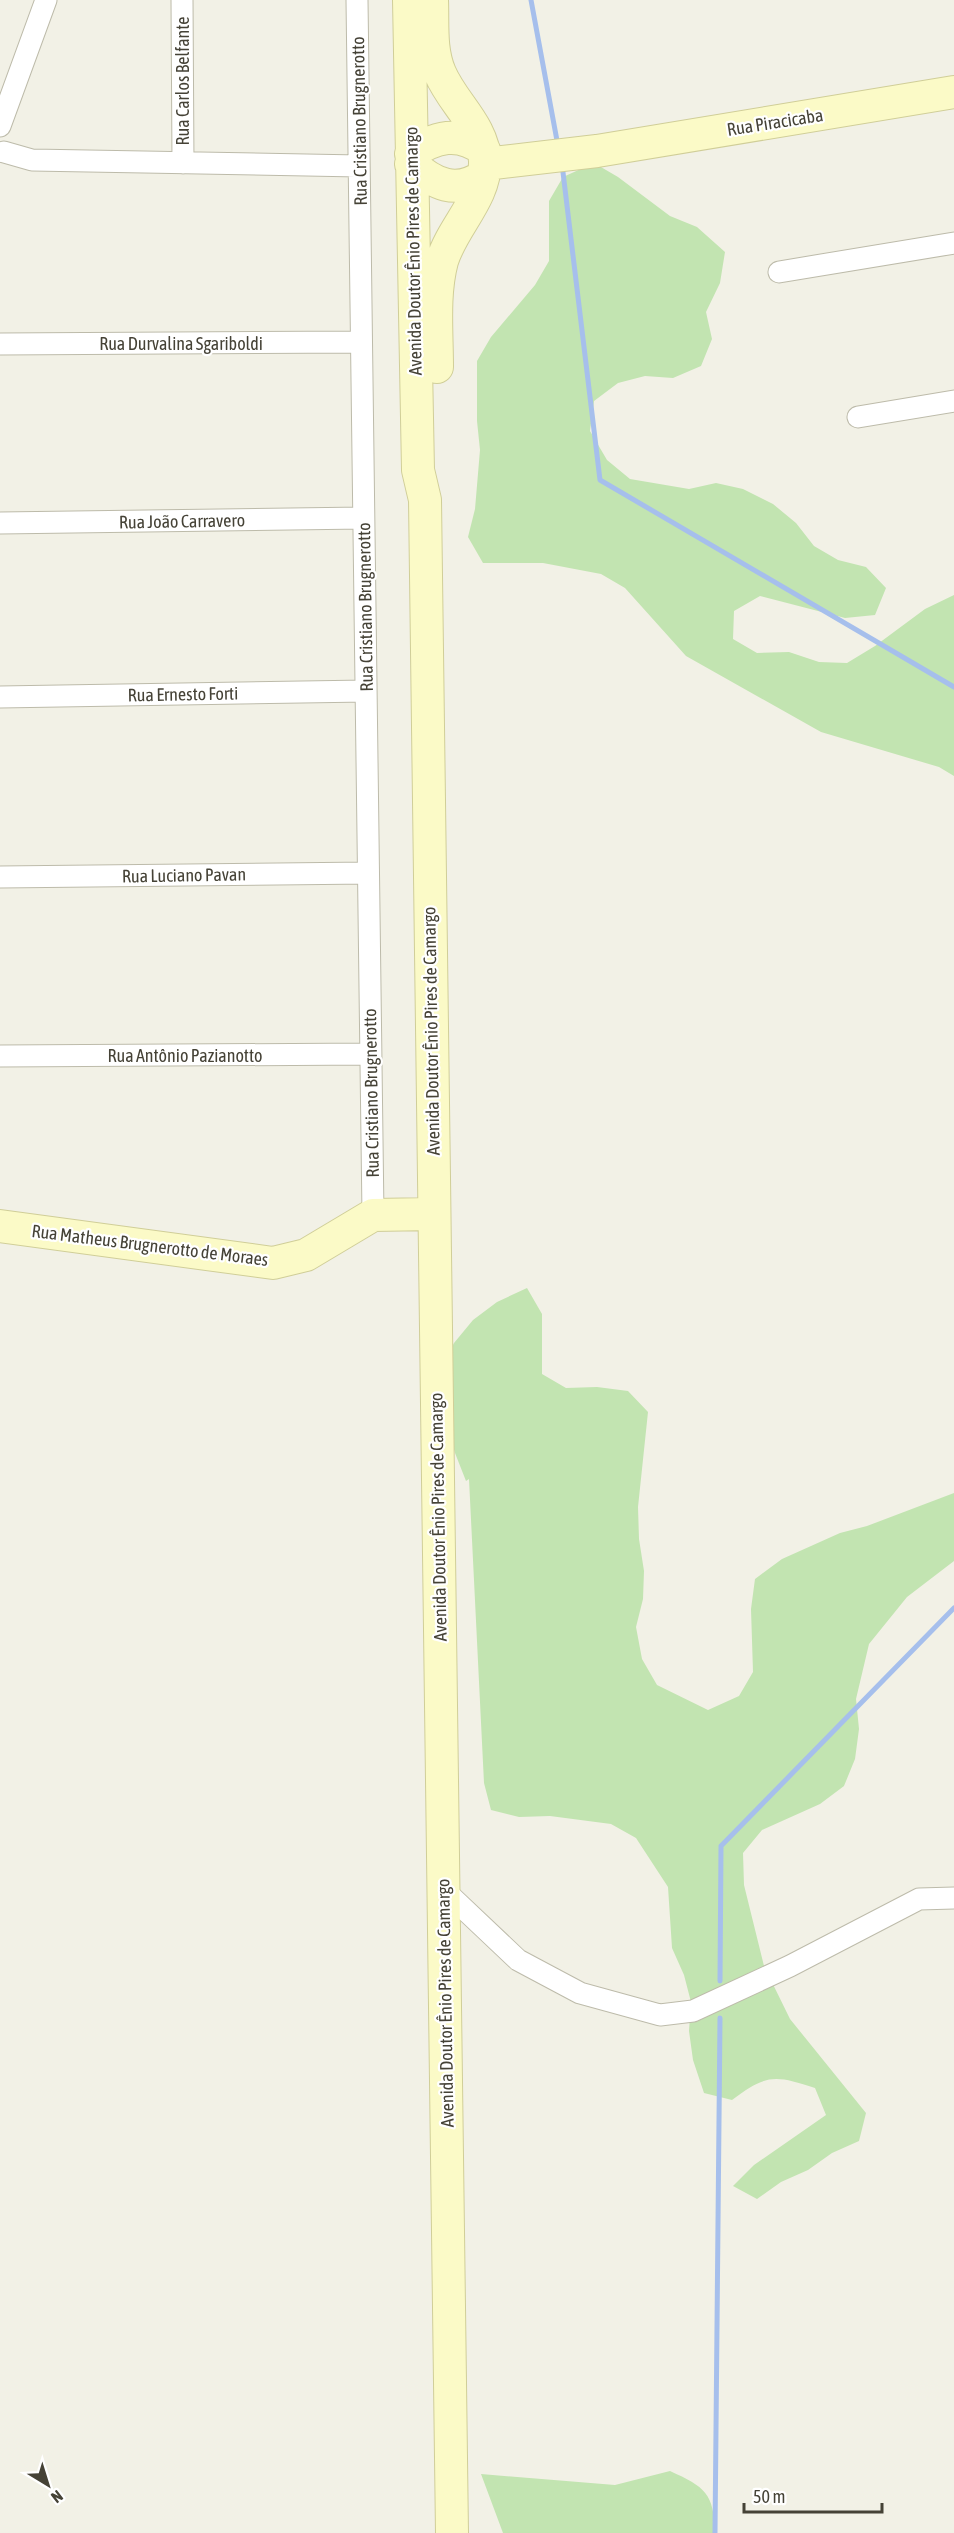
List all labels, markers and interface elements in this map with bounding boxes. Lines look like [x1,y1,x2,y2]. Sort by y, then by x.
street label: Rua Carlos Belfante [172,17,193,145]
street label: Rua Cristiano Brugnerotto [347,36,371,206]
street label: Rua Piracicaba [725,104,825,140]
street label: Avenida Doutor Ênio Pires de Camargo [400,126,426,376]
street label: Rua Durvalina Sgariboldi [99,333,263,354]
street label: Rua João Carravero [119,509,245,533]
street label: Rua Cristiano Brugnerotto [353,522,377,692]
street label: Rua Ernesto Forti [128,683,238,705]
street label: Rua Luciano Pavan [122,863,246,887]
street label: Avenida Doutor Ênio Pires de Camargo [418,906,444,1156]
street label: Rua Cristiano Brugnerotto [359,1008,383,1178]
street label: Rua Antônio Pazianotto [108,1045,263,1066]
street label: Rua Matheus Brugnerotto de Moraes [31,1220,269,1270]
street label: Avenida Doutor Ênio Pires de Camargo [425,1392,451,1642]
street label: Avenida Doutor Ênio Pires de Camargo [432,1878,458,2128]
north arrow [18,2455,78,2515]
scale bar [744,2476,882,2514]
text: 50 m [753,2486,785,2507]
text: N [48,2487,67,2507]

